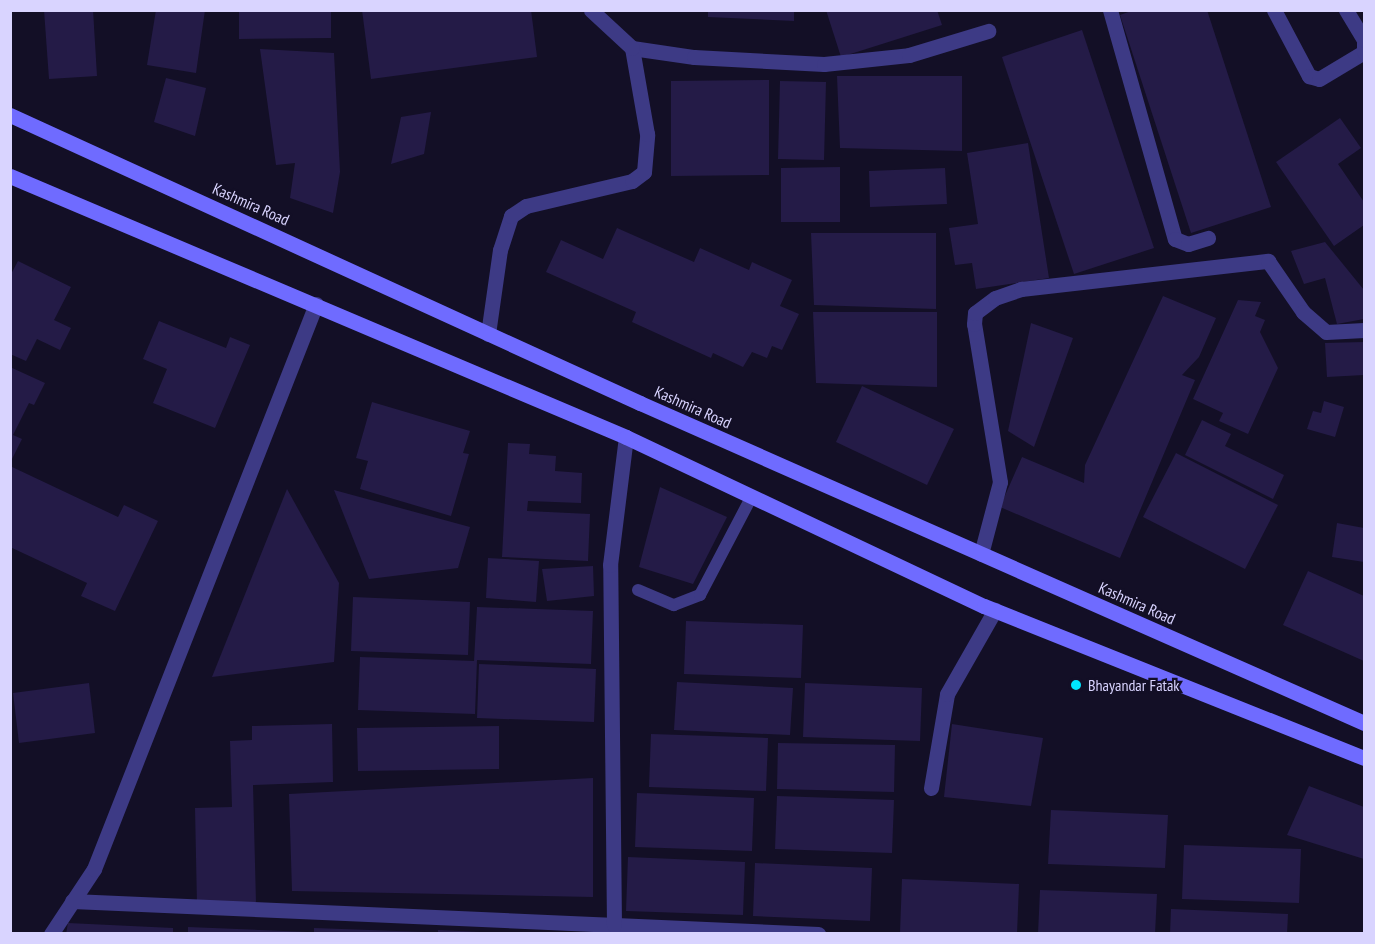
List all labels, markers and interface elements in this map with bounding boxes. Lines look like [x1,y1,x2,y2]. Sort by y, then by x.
street label: Kashmira Road [210,179,292,229]
street label: Kashmira Road [652,382,734,432]
street label: Kashmira Road [1096,578,1178,628]
place label: Bhayandar Fatak [1088,675,1180,695]
marker: Bhayandar Fatak [1069,678,1083,692]

